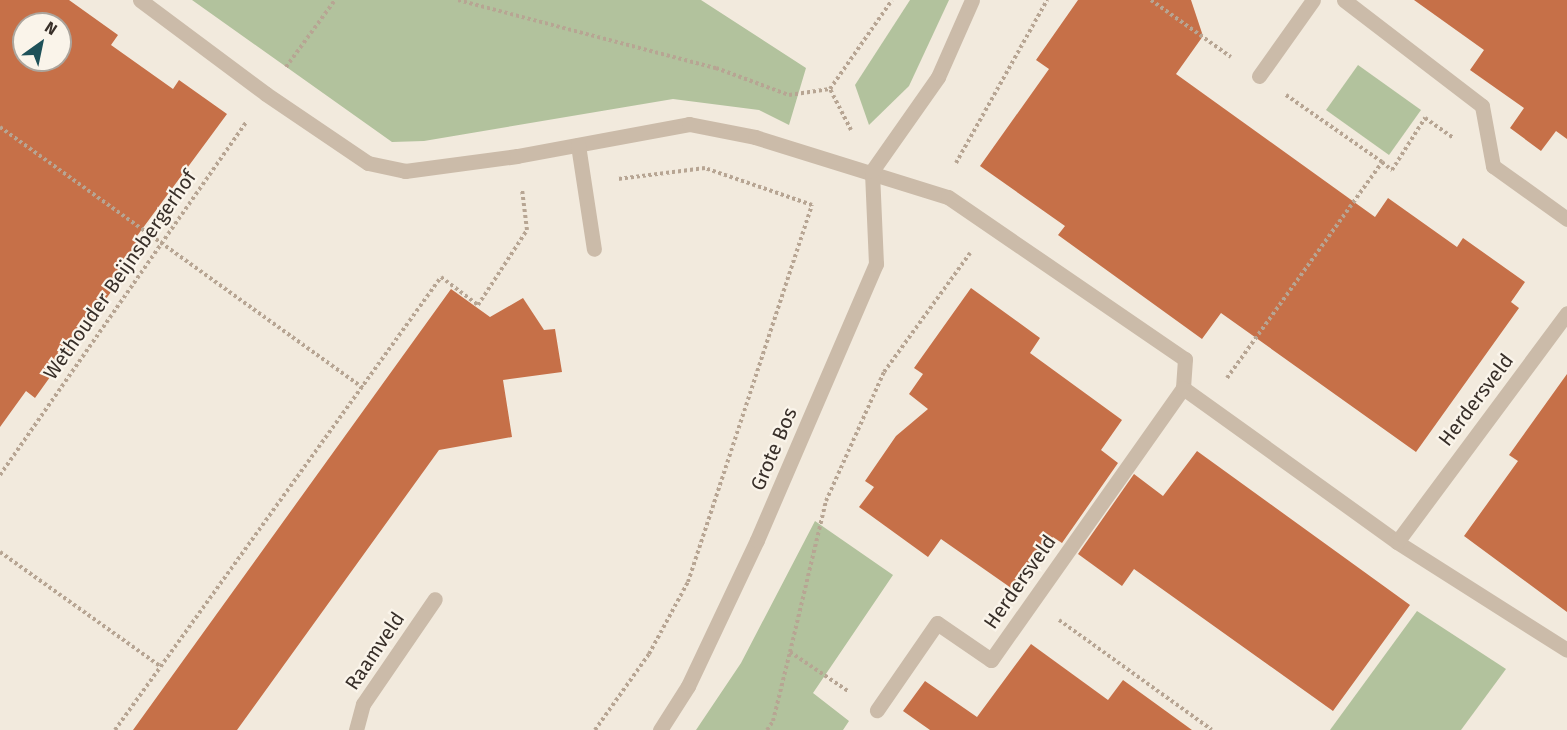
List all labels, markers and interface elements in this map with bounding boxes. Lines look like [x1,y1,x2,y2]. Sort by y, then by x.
north arrow [12,12,72,72]
text: N [41,17,61,39]
street label: Wethouder Beijnsbergerhof [39,166,201,384]
street label: Herdersveld [1434,349,1518,451]
street label: Grote Bos [746,404,802,494]
street label: Herdersveld [979,530,1061,634]
street label: Raamveld [340,607,410,695]

